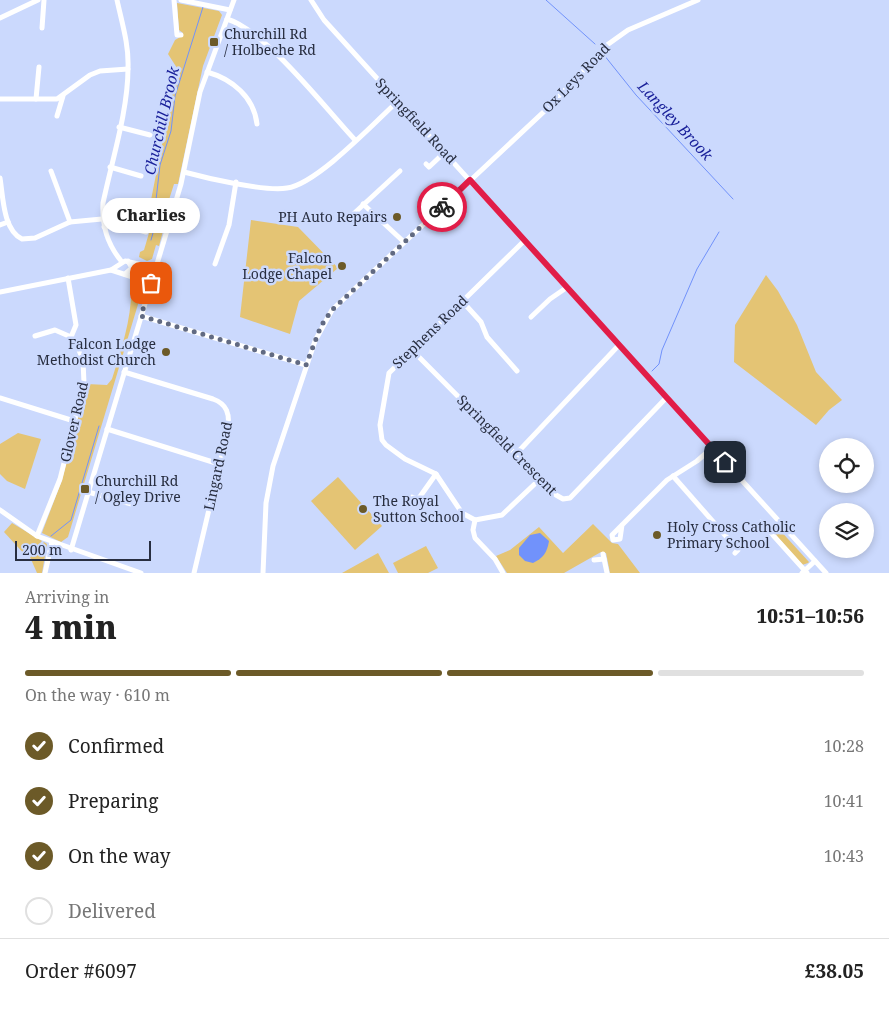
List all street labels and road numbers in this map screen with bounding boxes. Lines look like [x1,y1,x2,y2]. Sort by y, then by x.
street label: Ox Leys Road [538,38,614,117]
street label: Springfield Road [372,74,461,168]
street label: Stephens Road [388,291,472,372]
street label: Glover Road [55,379,92,464]
street label: Springfield Crescent [453,390,562,499]
street label: Lingard Road [199,419,236,512]

